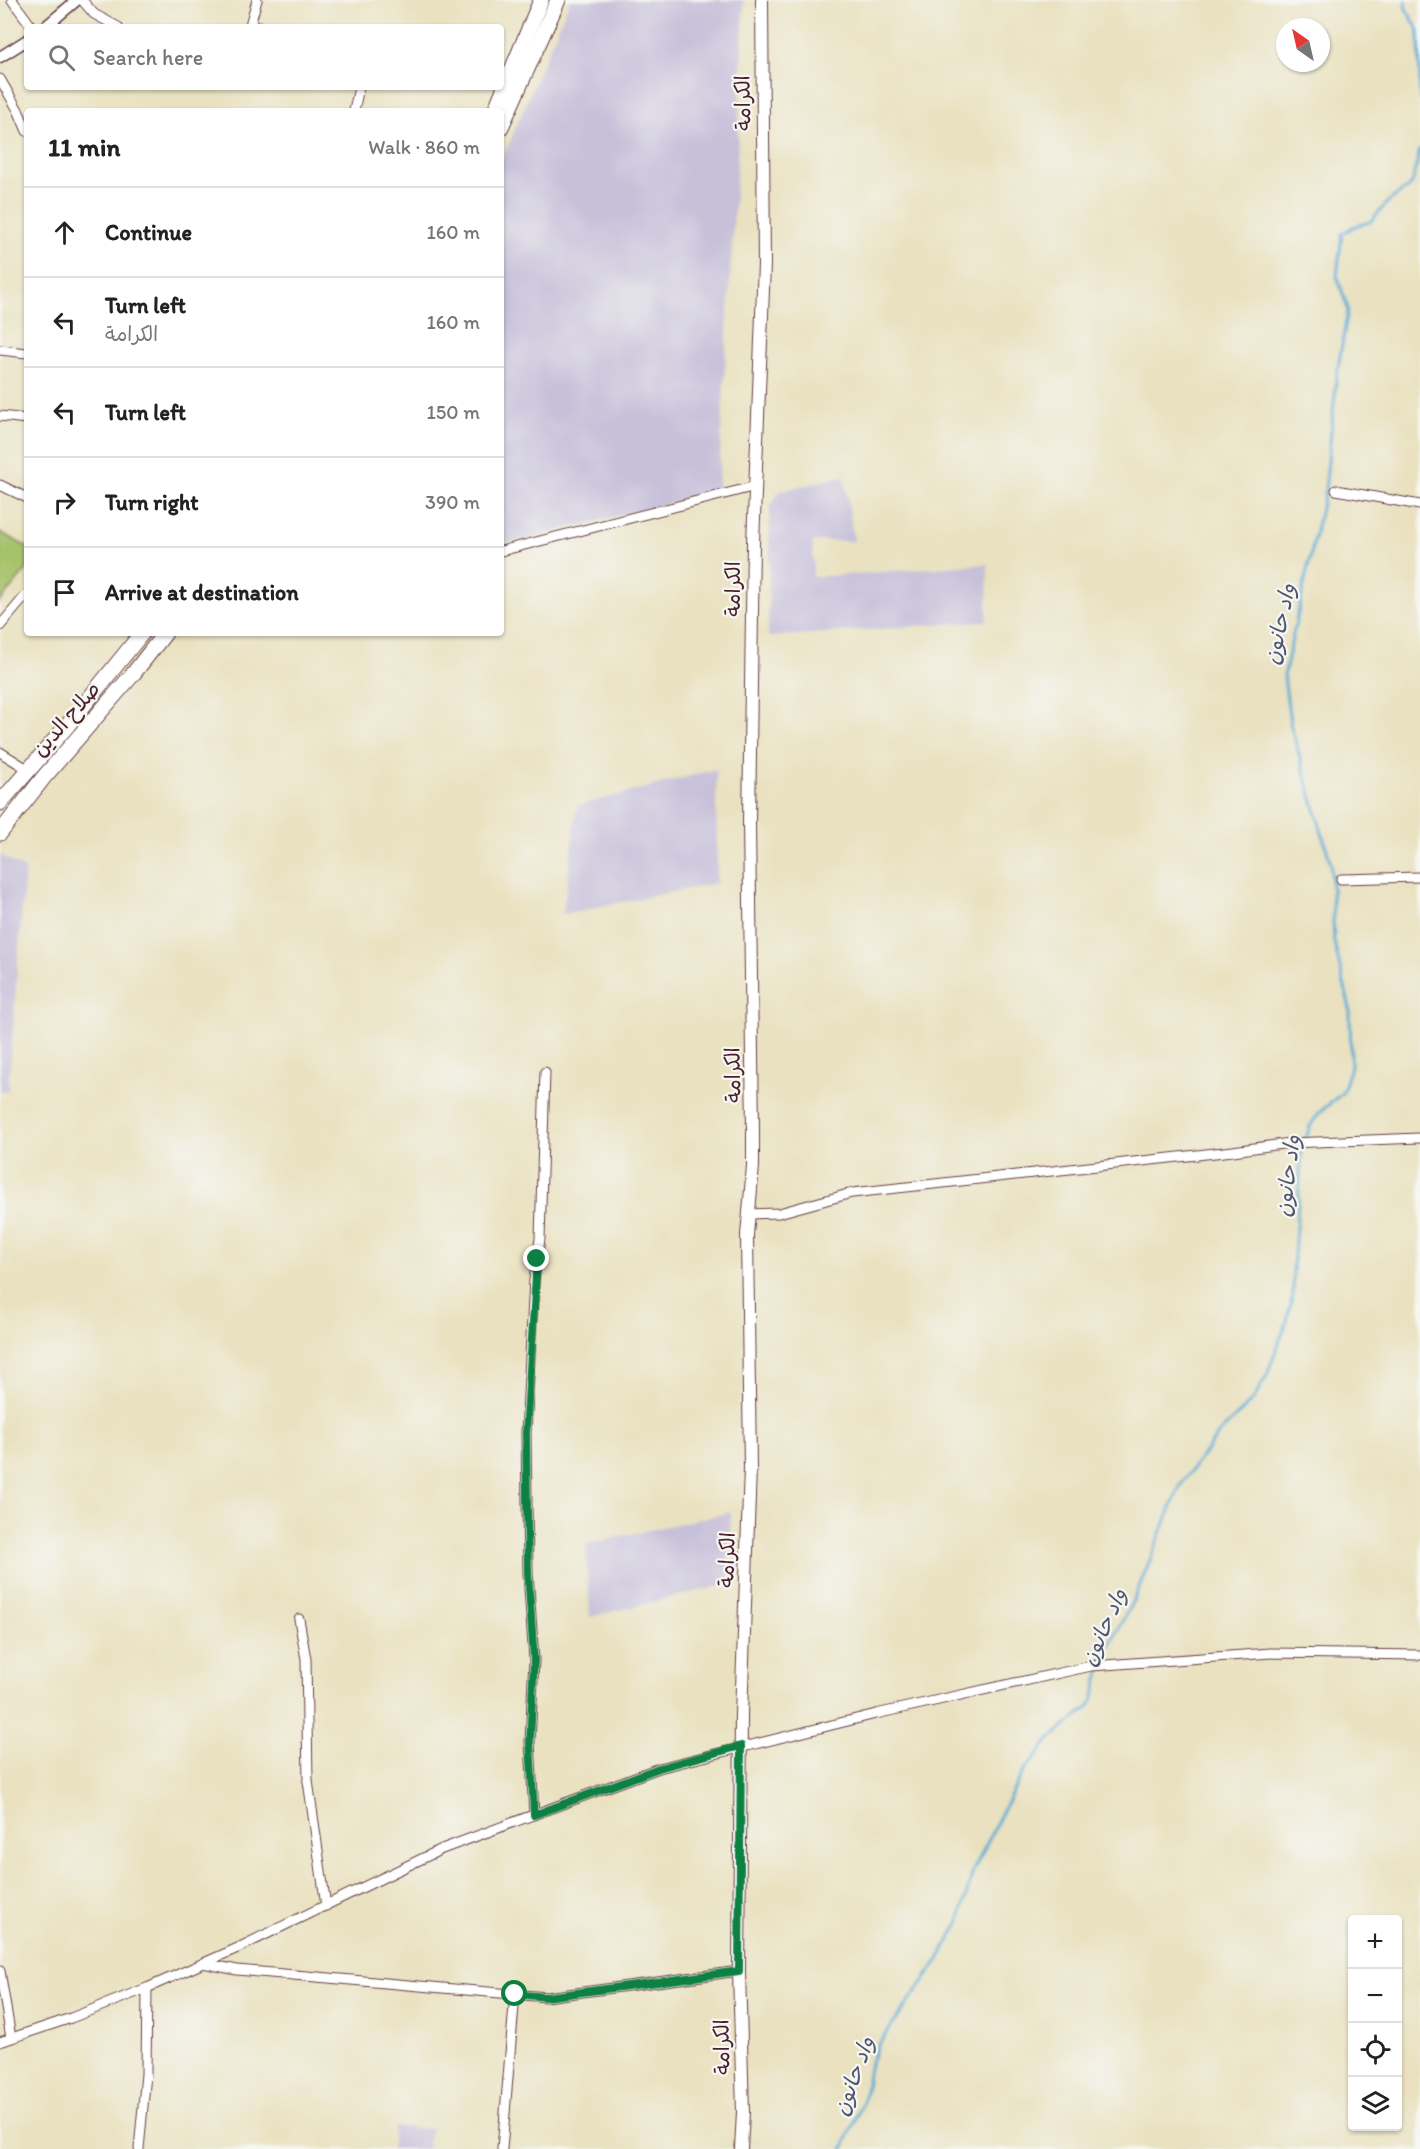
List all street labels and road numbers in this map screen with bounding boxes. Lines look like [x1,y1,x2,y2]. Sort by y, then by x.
street label: الكرامة [730,75,755,131]
street label: الكرامة [720,561,745,617]
street label: صلاح الدين [26,676,106,763]
street label: الكرامة [720,1047,745,1103]
street label: الكرامة [713,1532,740,1588]
street label: الكرامة [709,2019,734,2075]

